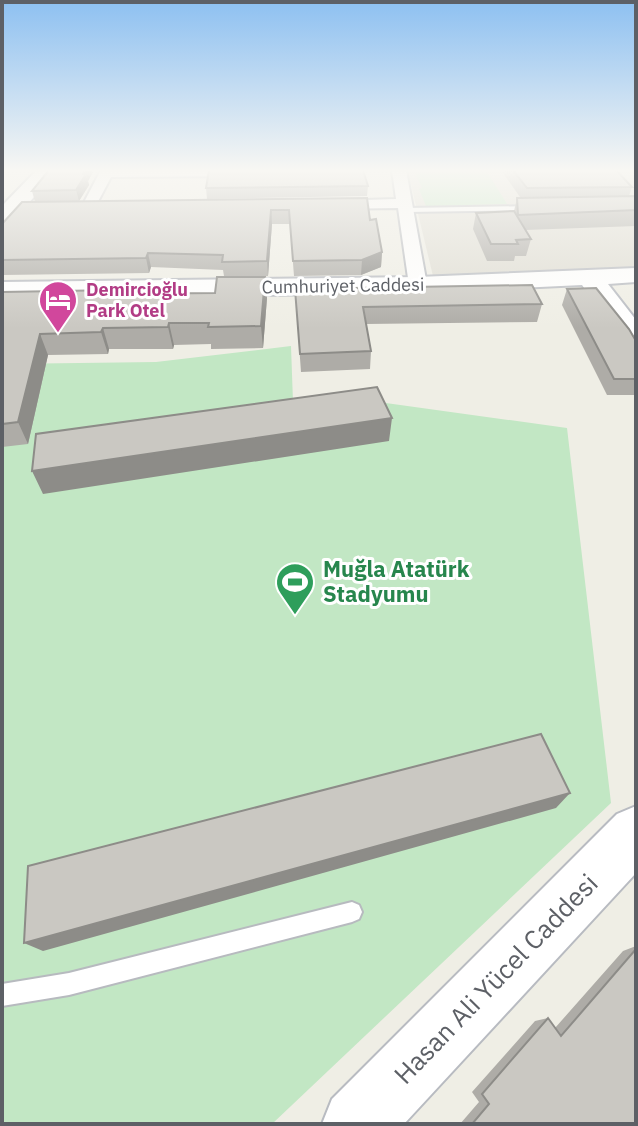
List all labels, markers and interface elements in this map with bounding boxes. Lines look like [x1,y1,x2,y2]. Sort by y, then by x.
street label: Cumhuriyet Caddesi [261,273,425,298]
place label: Demircioğlu Park Otel [86,278,188,322]
hotel icon: Demircioğlu Park Otel [37,279,79,334]
place label: Muğla Atatürk Stadyumu [323,554,470,608]
sports icon: Muğla Atatürk Stadyumu [274,561,316,616]
street label: Hasan Ali Yücel Caddesi [386,866,605,1091]

